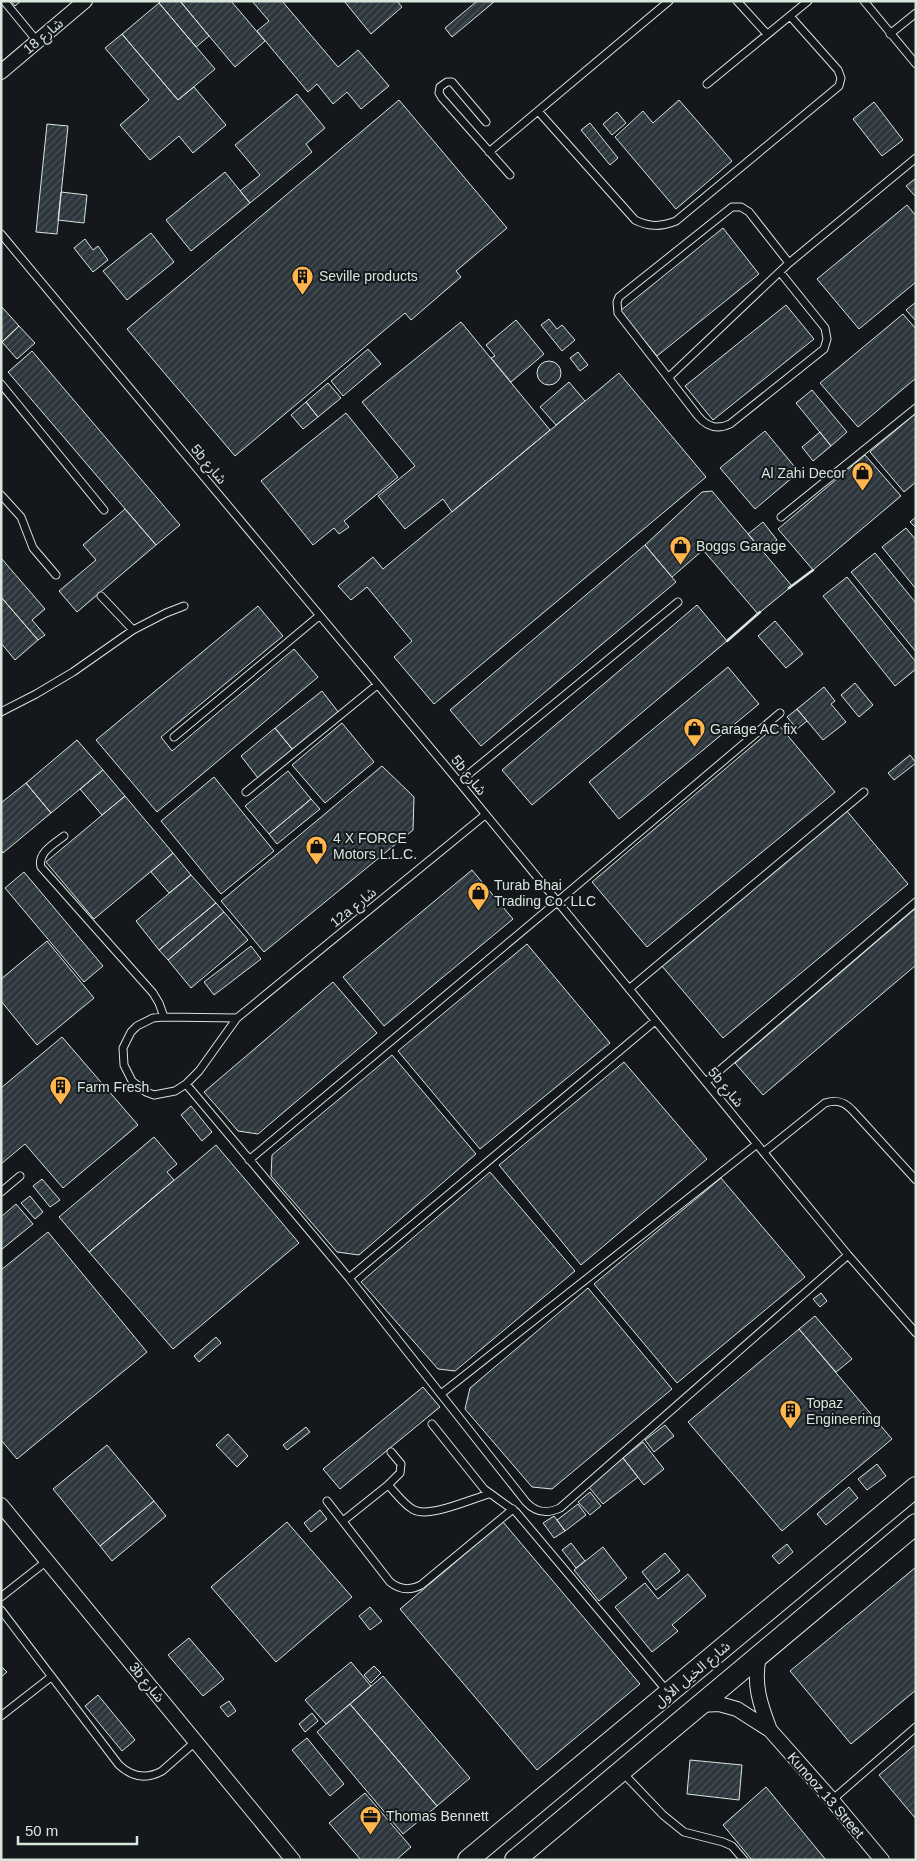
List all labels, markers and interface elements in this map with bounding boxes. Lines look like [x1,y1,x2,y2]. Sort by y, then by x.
street label: شارع 18 [20,15,68,59]
building icon: Seville products [291,264,315,295]
place label: Seville products [319,268,418,284]
street label: 5b شارع [186,441,230,489]
shop icon: Al Zahi Decor [850,461,874,492]
place label: Al Zahi Decor [761,465,846,481]
shop icon: Boggs Garage [668,534,692,565]
place label: Boggs Garage [696,538,786,554]
shop icon: Garage AC fix [682,717,706,748]
place label: Garage AC fix [710,721,797,737]
street label: 5b شارع [446,752,490,800]
place label: 4 X FORCE Motors L.L.C. [333,830,417,862]
shop icon: 4 X FORCE Motors L.L.C. [305,834,329,865]
place label: Turab Bhai Trading Co. LLC [494,877,596,909]
shop icon: Turab Bhai Trading Co. LLC [466,881,490,912]
street label: 12a شارع [327,884,381,933]
street label: 5b شارع [703,1064,747,1112]
building icon: Farm Fresh [49,1075,73,1106]
place label: Farm Fresh [77,1079,149,1095]
place label: Topaz Engineering [806,1395,881,1427]
building icon: Topaz Engineering [778,1399,802,1430]
street label: شارع الخيل الأول [651,1638,735,1713]
street label: 3b شارع [124,1659,168,1707]
street label: Kunooz 13 Street [784,1749,868,1841]
office icon: Thomas Bennett [358,1804,382,1835]
place label: Thomas Bennett [386,1808,489,1824]
scale bar [18,1814,136,1846]
text: 50 m [25,1822,58,1839]

